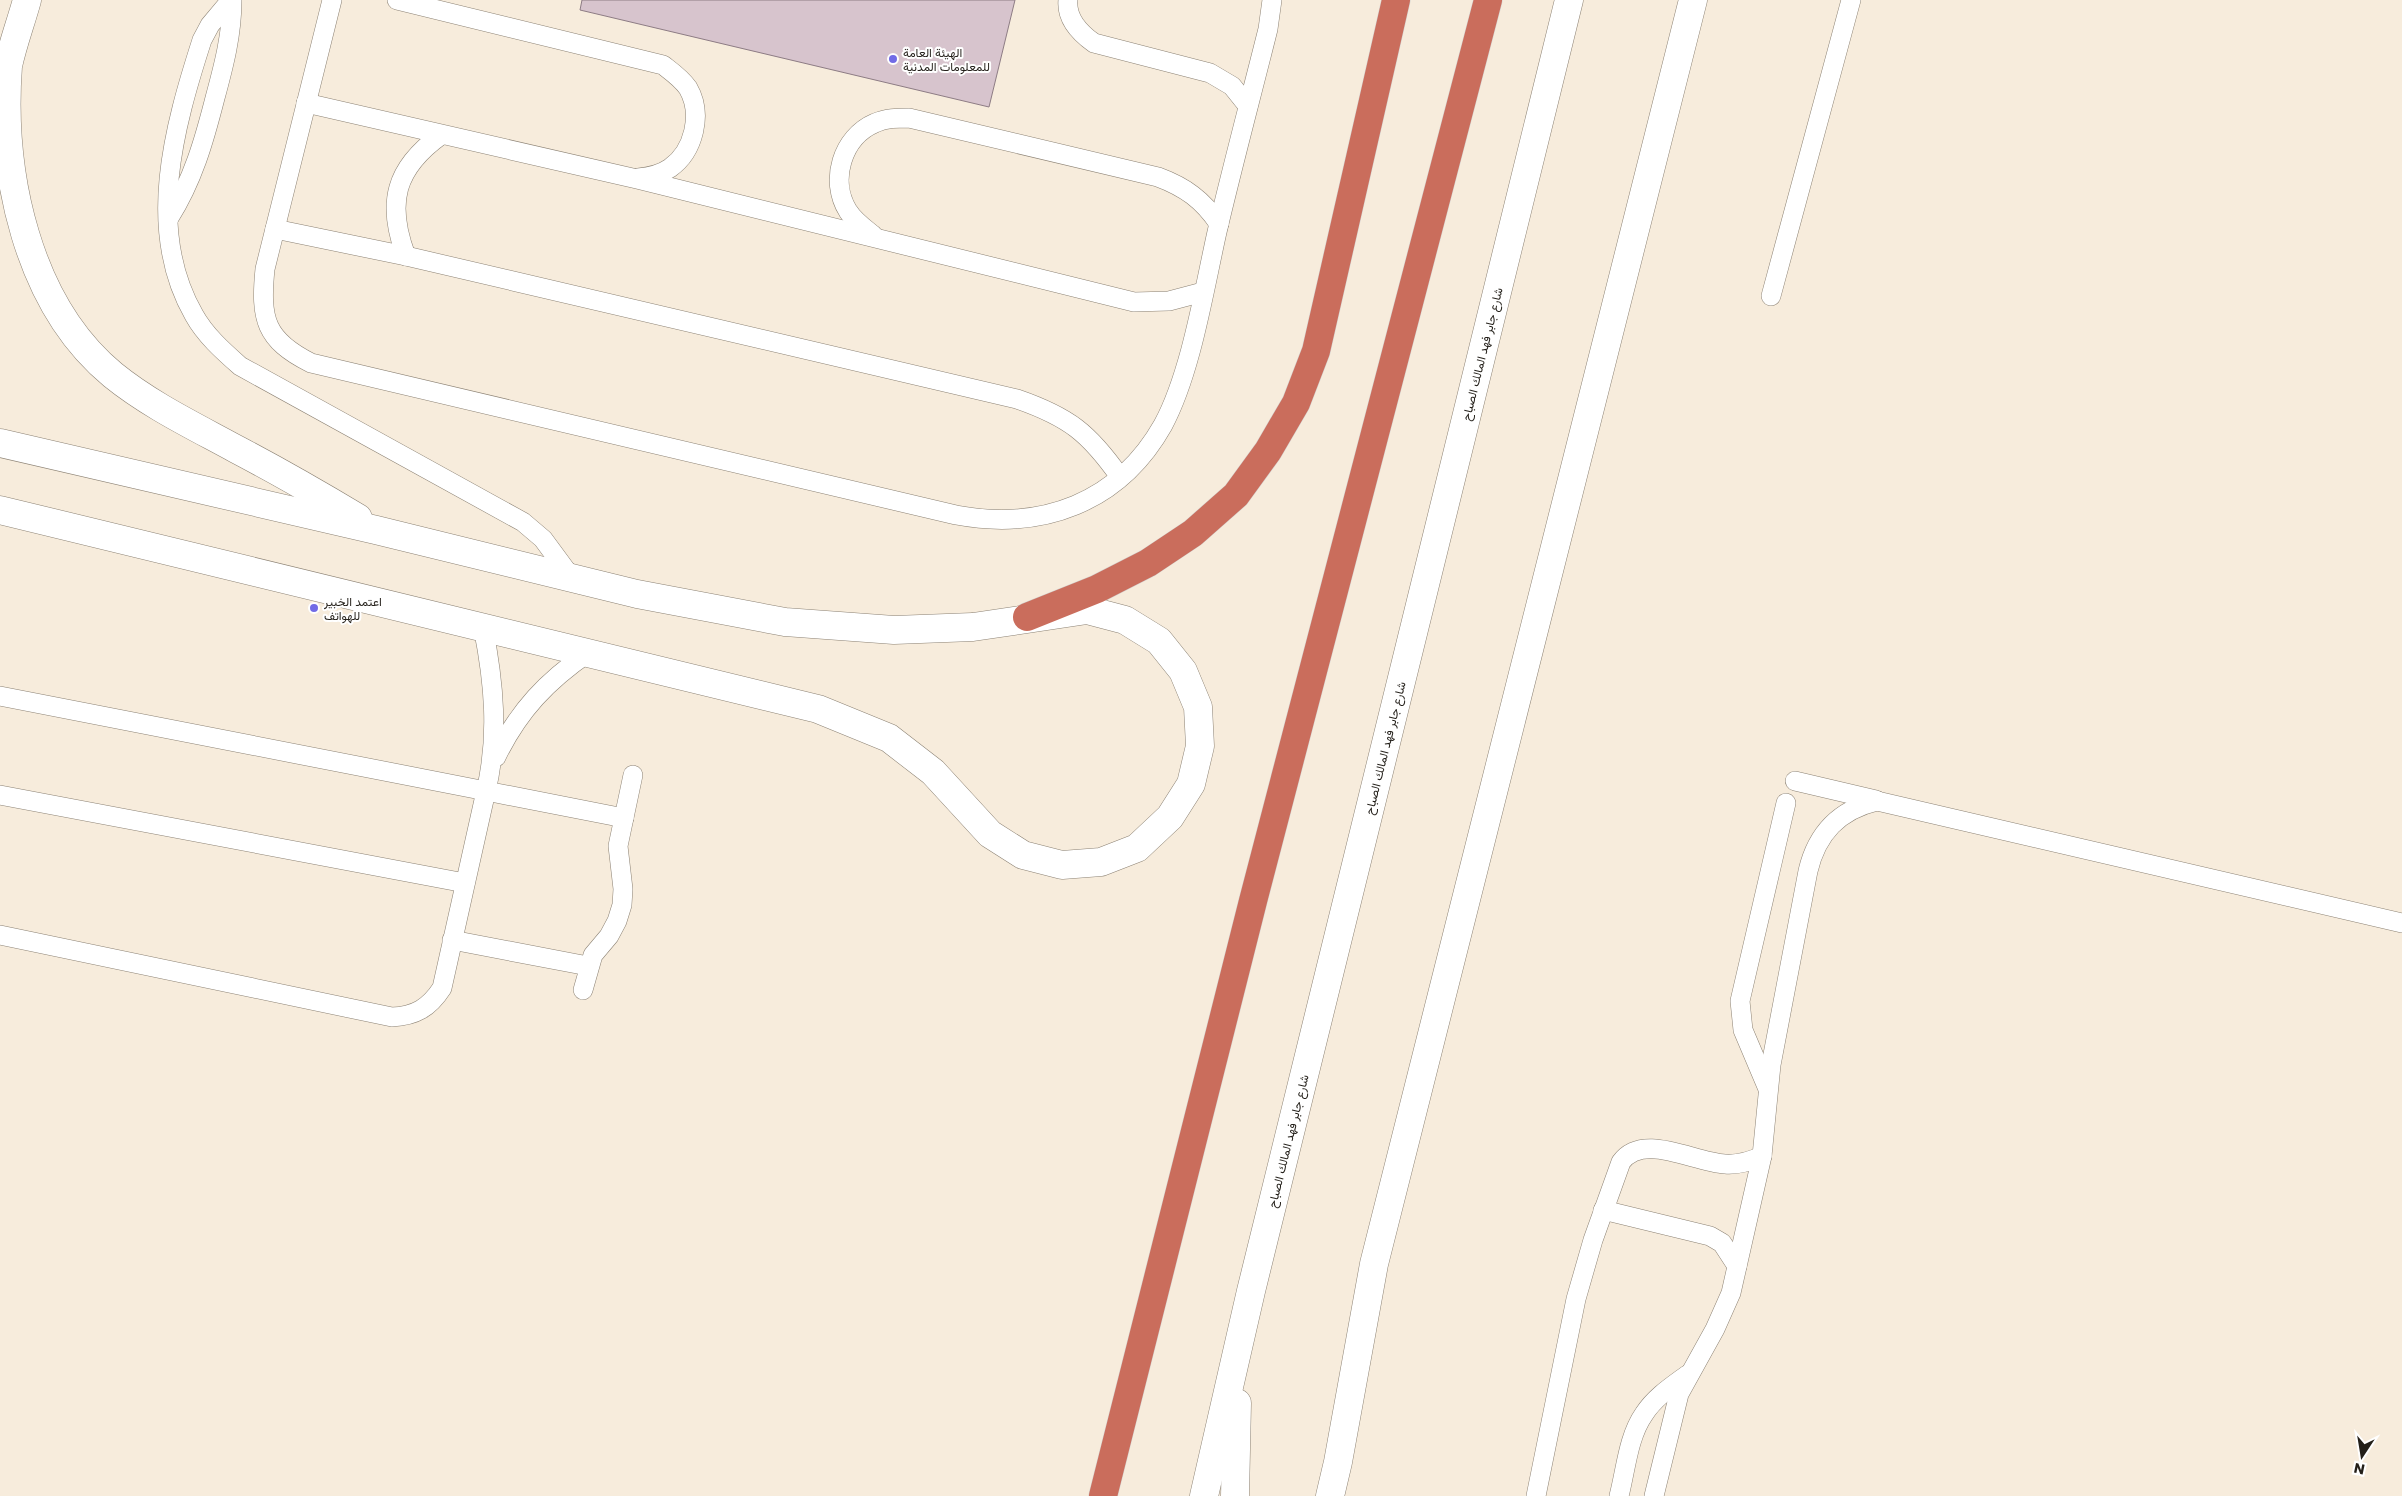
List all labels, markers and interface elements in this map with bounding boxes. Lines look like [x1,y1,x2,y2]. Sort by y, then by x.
place label: الهيئة العامة للمعلومات المدنية [903,44,990,75]
marker: الهيئة العامة للمعلومات المدنية [887,53,899,65]
street label: شارع جابر فهد المالك الصباح [1457,286,1508,423]
place label: اعتمد الخبير للهواتف [323,593,382,624]
marker: اعتمد الخبير للهواتف [308,602,320,614]
street label: شارع جابر فهد المالك الصباح [1360,680,1411,817]
street label: شارع جابر فهد المالك الصباح [1263,1073,1314,1210]
north arrow [2337,1431,2387,1481]
text: N [2352,1458,2367,1480]

